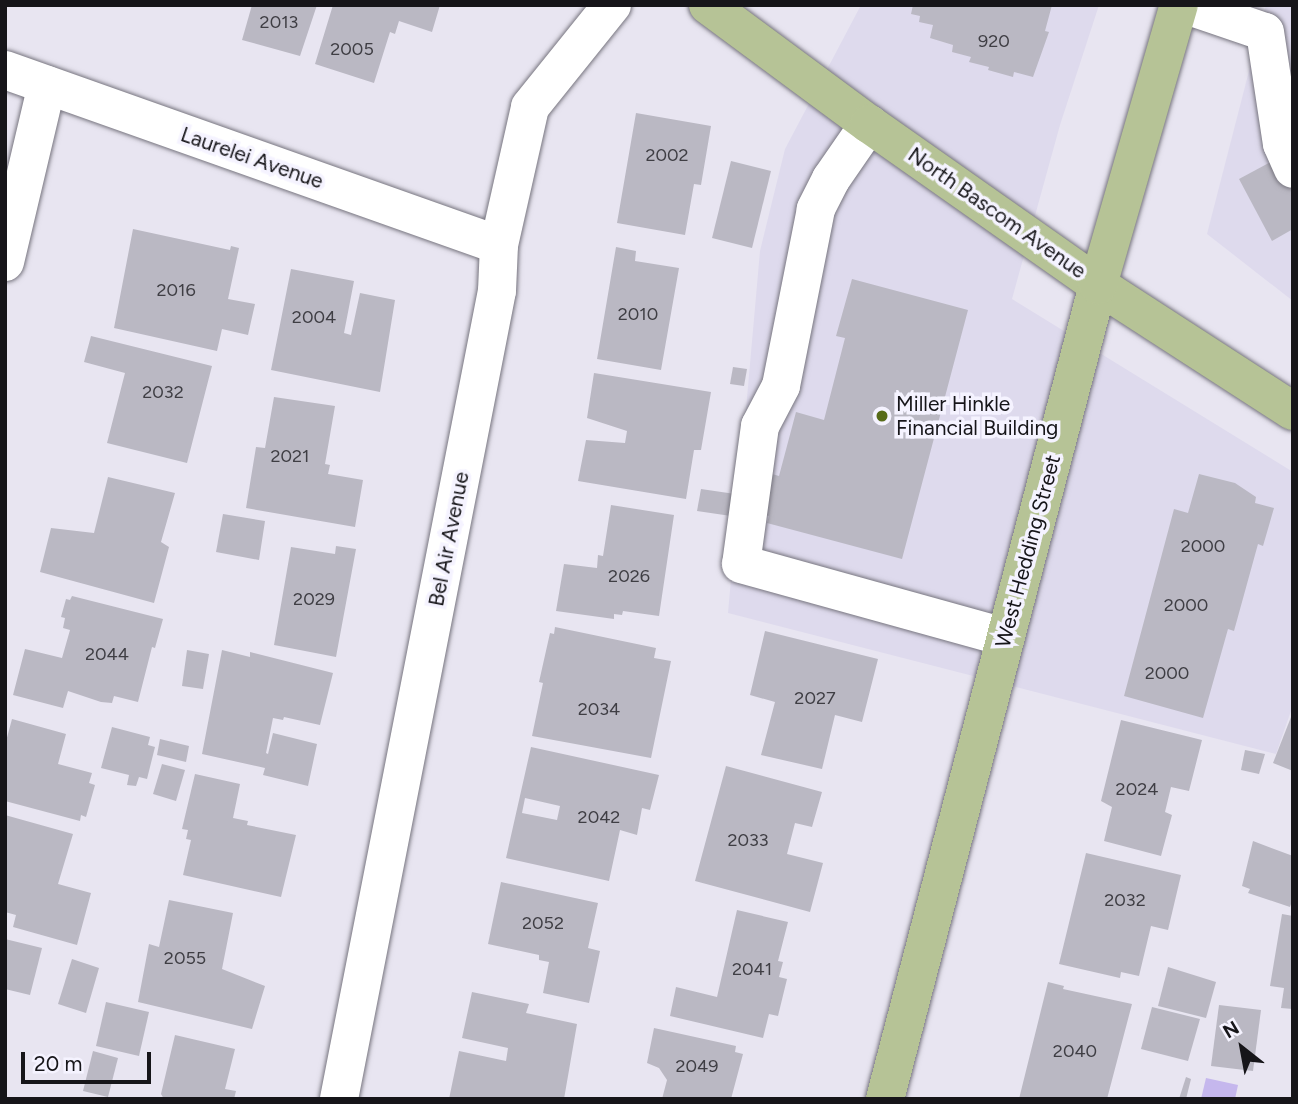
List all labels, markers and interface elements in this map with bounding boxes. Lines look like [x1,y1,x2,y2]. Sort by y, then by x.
house number: 2013 [260,11,298,33]
house number: 920 [978,30,1010,52]
house number: 2005 [330,38,374,60]
street label: Laurelei Avenue [177,122,327,194]
street label: North Bascom Avenue [903,142,1091,284]
house number: 2002 [645,144,689,166]
house number: 2016 [156,279,196,301]
house number: 2010 [618,303,658,325]
house number: 2004 [292,306,336,328]
house number: 2032 [142,381,184,403]
place label: Miller Hinkle Financial Building [896,391,1058,441]
marker: Miller Hinkle Financial Building [874,408,890,424]
house number: 2021 [270,445,310,467]
street label: West Hedding Street [990,452,1066,650]
street label: Bel Air Avenue [424,470,474,608]
house number: 2000 [1181,535,1225,557]
house number: 2026 [608,565,650,587]
house number: 2029 [293,588,335,610]
house number: 2000 [1164,594,1208,616]
house number: 2044 [85,643,129,665]
house number: 2000 [1145,662,1189,684]
house number: 2027 [794,687,836,709]
house number: 2034 [578,698,620,720]
house number: 2024 [1116,778,1158,800]
house number: 2042 [578,806,620,828]
house number: 2033 [727,829,769,851]
house number: 2032 [1104,889,1146,911]
house number: 2052 [522,912,564,934]
house number: 2055 [164,947,206,969]
house number: 2041 [732,958,772,980]
north arrow [1207,1013,1277,1083]
text: N [1219,1016,1243,1043]
scale bar [24,1038,154,1082]
house number: 2040 [1053,1040,1097,1062]
text: 20 m [34,1051,82,1076]
house number: 2049 [676,1055,718,1077]

